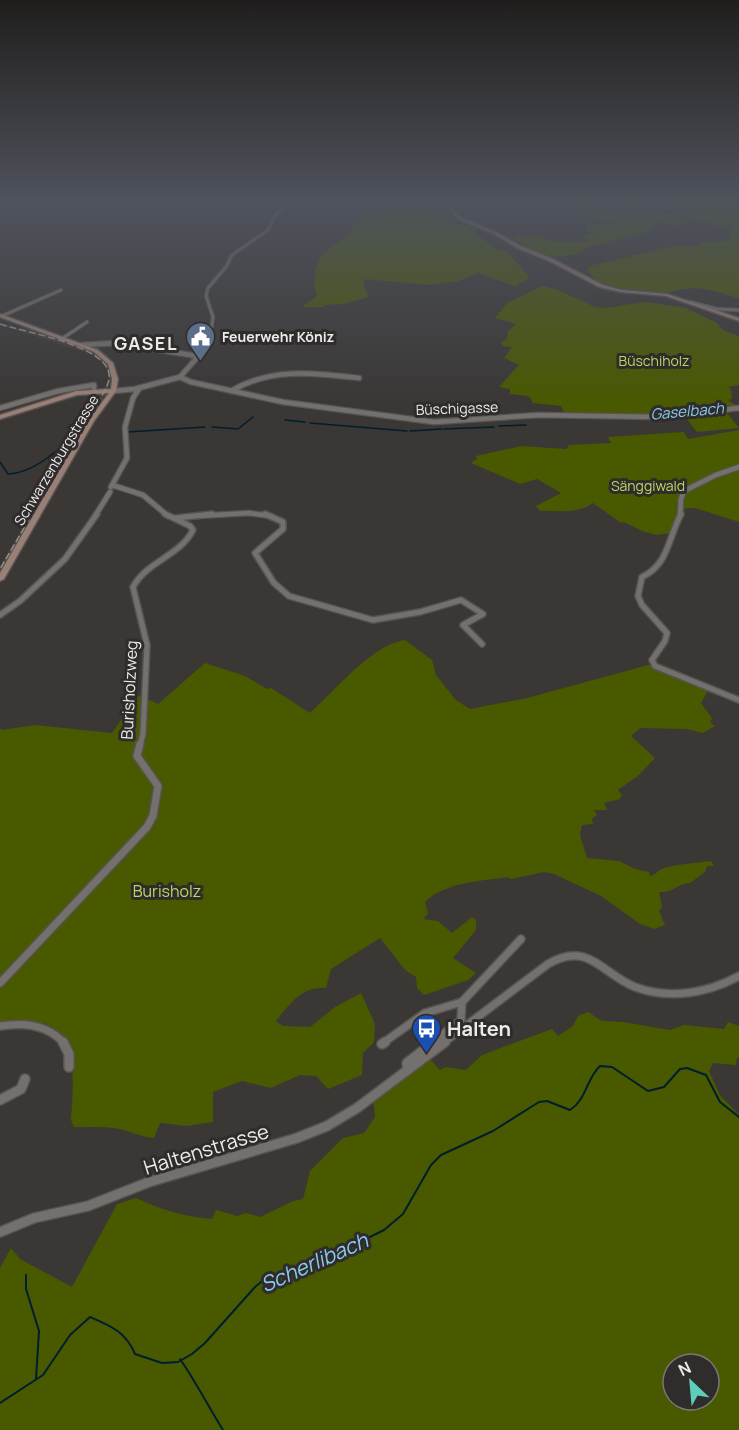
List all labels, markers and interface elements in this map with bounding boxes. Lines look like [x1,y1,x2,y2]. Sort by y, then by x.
public building icon: Feuerwehr Köniz [185,320,217,362]
place label: Feuerwehr Köniz [222,327,334,346]
district label: GASEL [114,331,178,355]
park label: Büschiholz [619,351,689,370]
street label: Schwarzenburgstrasse [9,391,103,529]
street label: Büschigasse [415,397,499,419]
water label: Gaselbach [649,397,726,425]
park label: Sänggiwald [611,476,685,495]
street label: Burisholzweg [115,640,143,740]
park label: Burisholz [133,880,201,902]
bus stop icon: Halten [410,1012,442,1054]
place label: Halten [447,1015,511,1042]
street label: Haltenstrasse [140,1117,272,1181]
water label: Scherlibach [256,1225,374,1298]
north arrow [661,1352,721,1412]
text: N [674,1356,694,1381]

